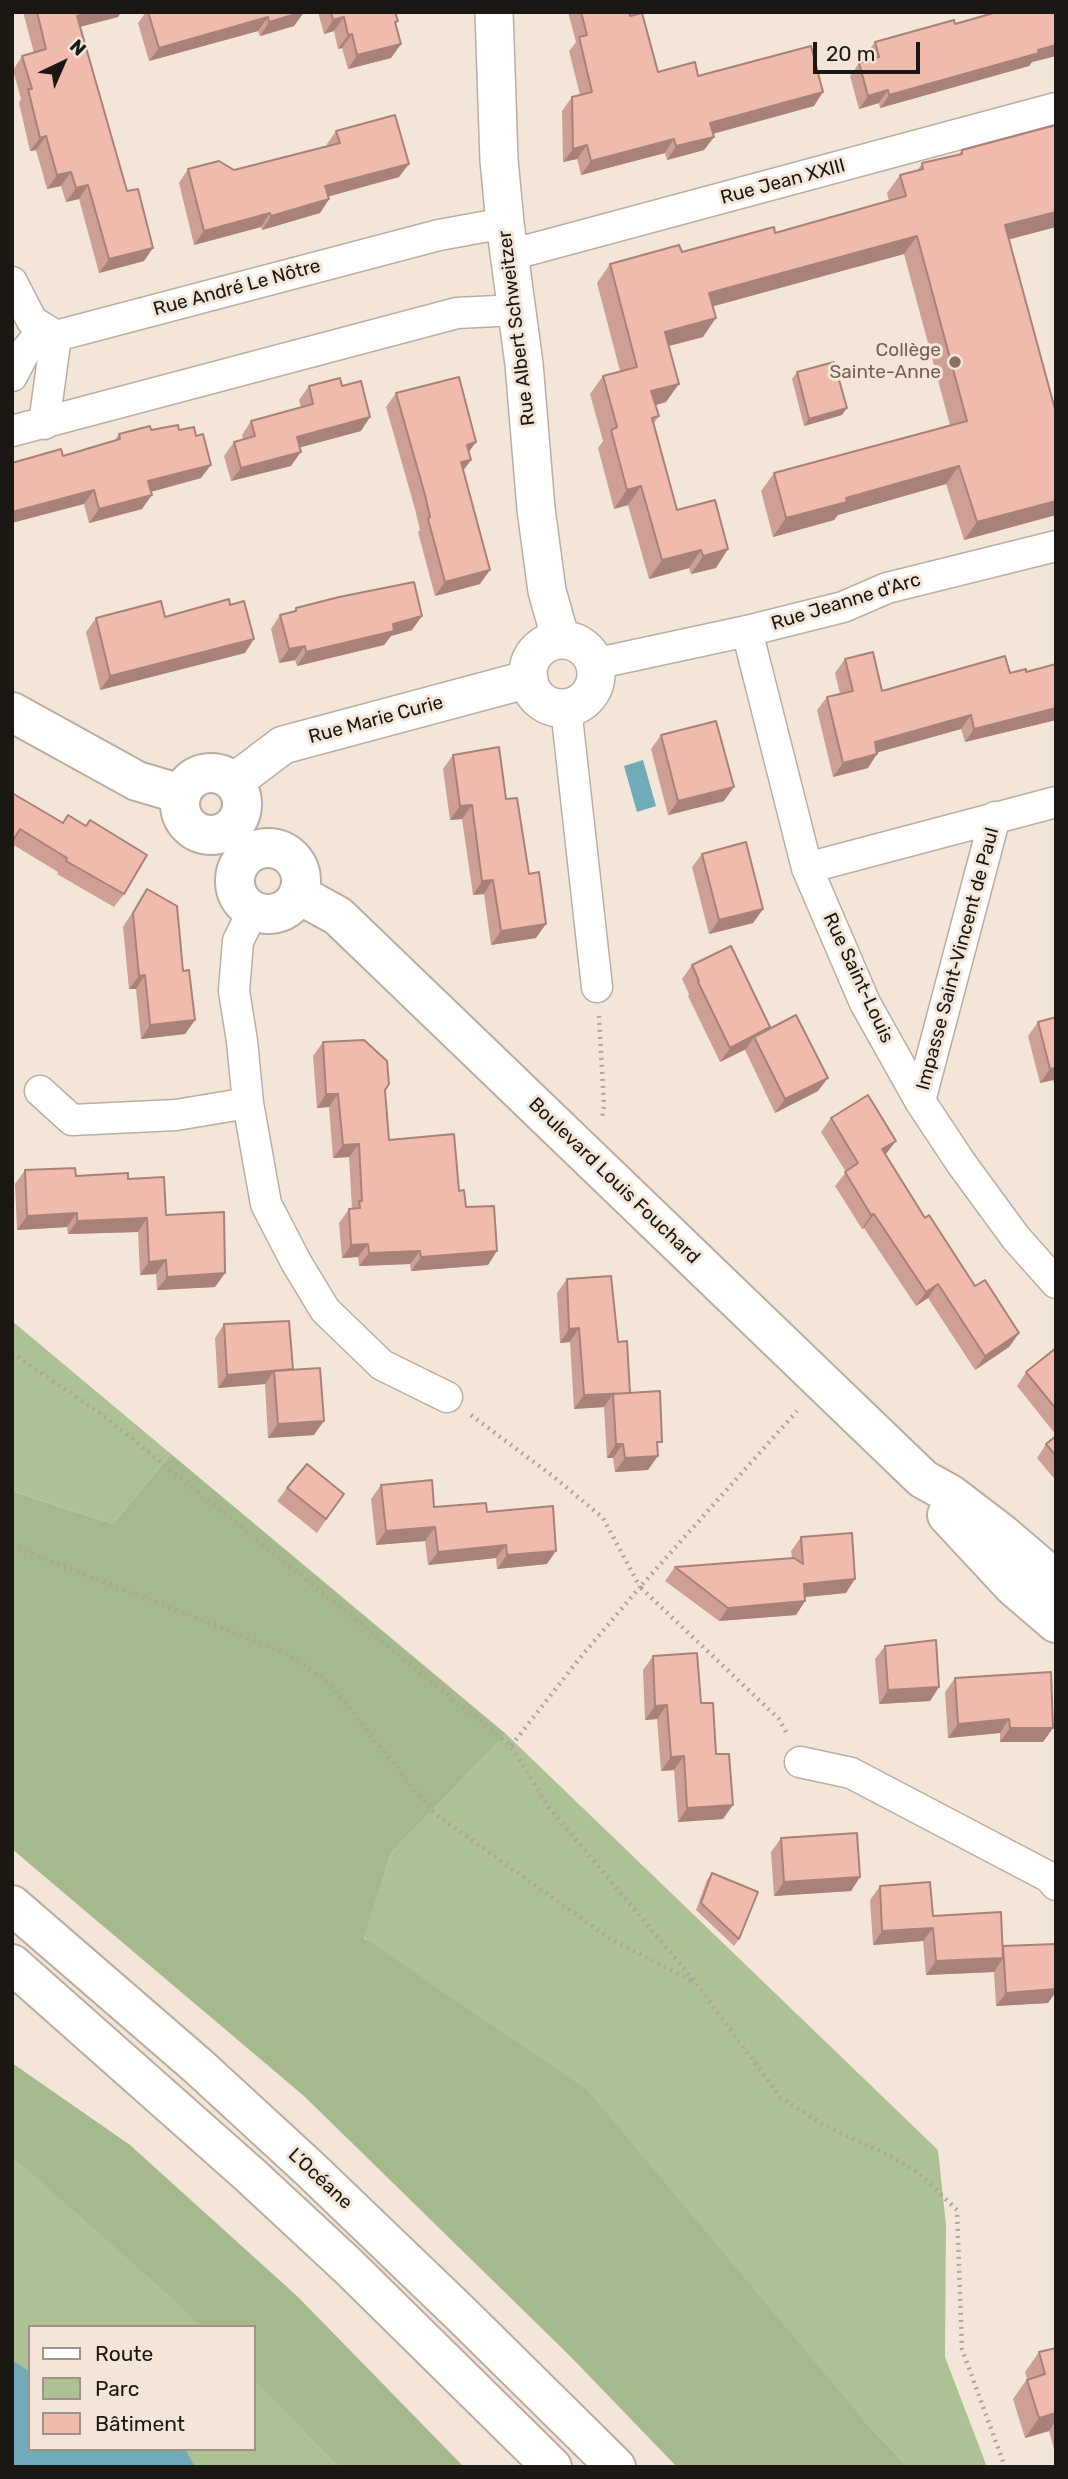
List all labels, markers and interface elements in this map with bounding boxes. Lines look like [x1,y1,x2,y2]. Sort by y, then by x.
north arrow [28,28,98,98]
scale bar [816,28,923,72]
text: N [65,35,91,61]
text: 20 m [826,41,875,66]
street label: Rue Jean XXIII [718,154,848,210]
street label: Rue Albert Schweitzer [494,229,540,427]
street label: Rue André Le Nôtre [151,255,323,321]
place label: Collège Sainte-Anne [829,340,941,384]
marker: Collège Sainte-Anne [947,354,963,370]
street label: Rue Jeanne d'Arc [769,568,923,636]
street label: Rue Marie Curie [306,691,446,749]
street label: Impasse Saint-Vincent de Paul [912,825,1004,1093]
street label: Rue Saint-Louis [818,909,898,1047]
street label: Boulevard Louis Fouchard [524,1093,704,1269]
street label: L’Océane [283,2144,357,2214]
legend [28,2325,256,2451]
text: Route [95,2341,153,2366]
text: Parc [95,2376,139,2401]
text: Bâtiment [95,2411,185,2436]

